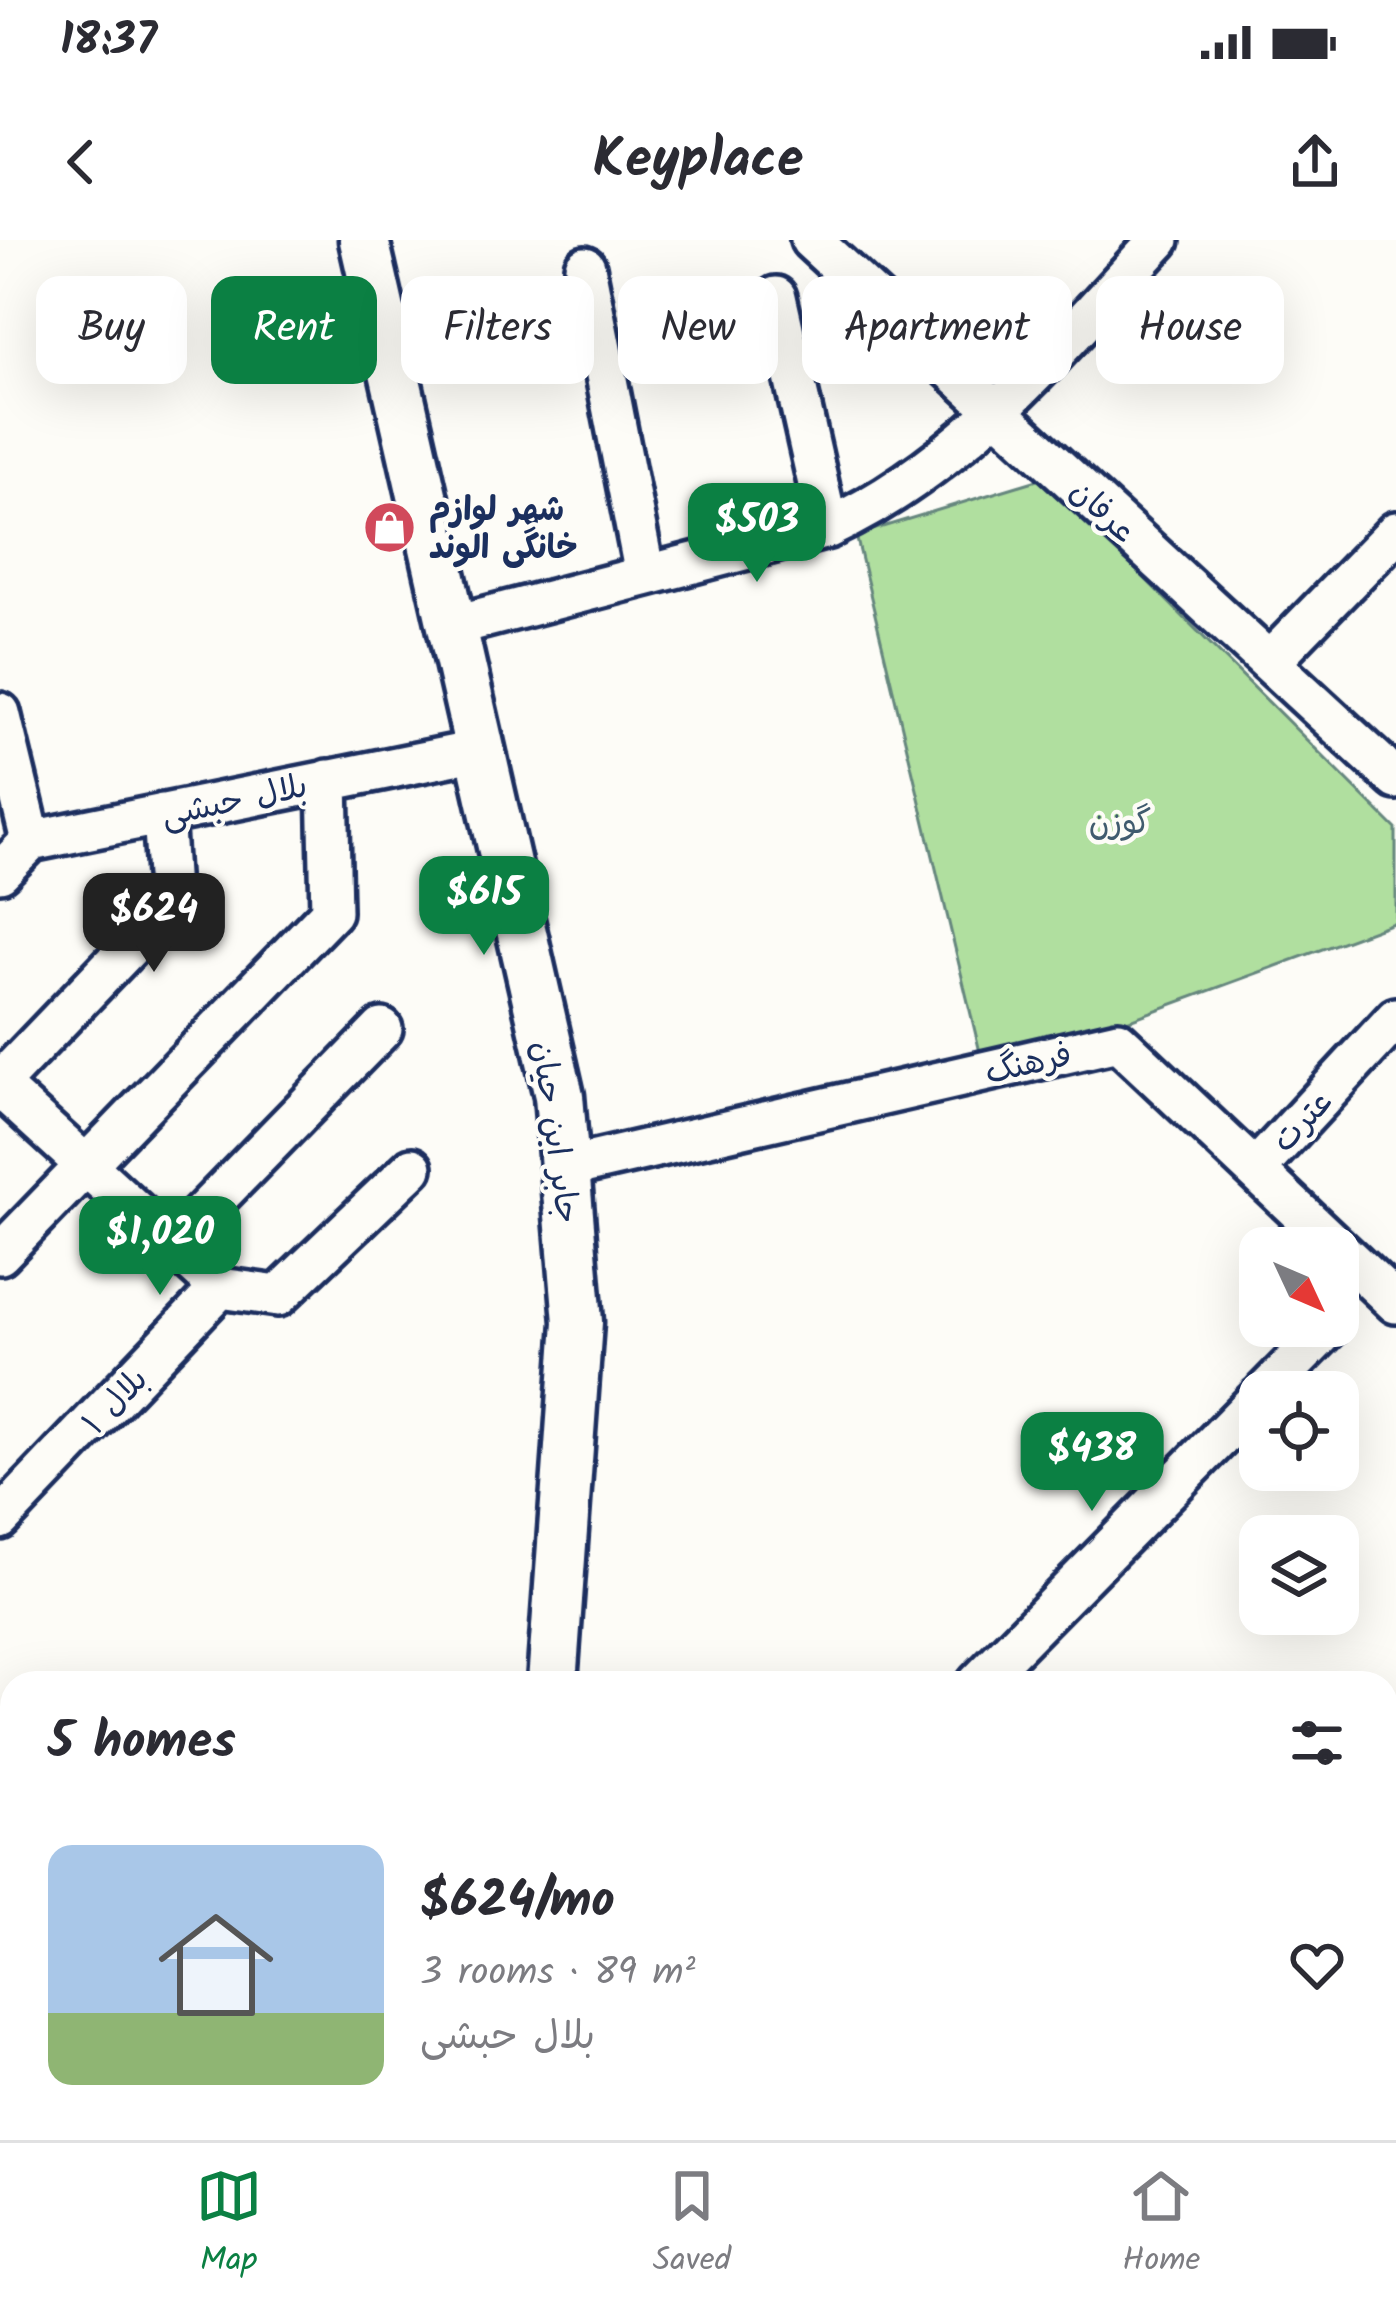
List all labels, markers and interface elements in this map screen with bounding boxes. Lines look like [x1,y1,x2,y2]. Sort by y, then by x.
text: 18:37 [60,6,157,78]
text: Keyplace [593,119,803,205]
icon: back [48,129,114,195]
icon: share [1282,129,1348,195]
chip: Buy [36,276,187,384]
chip: Rent [211,276,377,384]
chip: Filters [401,276,594,384]
chip: New [618,276,778,384]
chip: Apartment [802,276,1072,384]
chip: House [1096,276,1284,384]
street label: عرفان [1056,467,1147,558]
pin: $503 [686,483,828,585]
place label: شهر لوازم خانگی الوند [429,485,578,576]
text: $503 [715,491,799,553]
shop icon: شهر لوازم خانگی الوند [362,499,418,555]
street label: بلال حبشی [157,761,313,844]
park label: گوزن [1089,798,1151,851]
pin: $615 [413,856,555,958]
text: $615 [446,864,522,926]
pin: $624 [83,873,225,975]
text: $624 [110,881,198,943]
street label: فرهنگ [980,1030,1077,1101]
street label: جابر ابن حیان [515,1038,593,1227]
street label: عترت [1260,1079,1347,1166]
pin: $1,020 [62,1196,258,1298]
text: $1,020 [106,1204,214,1266]
north arrow [1239,1227,1359,1347]
map controls [1239,1227,1359,1635]
street label: بلال ۱ [71,1356,162,1449]
button: locate [1239,1371,1359,1491]
pin: $438 [1021,1412,1163,1514]
text: $438 [1048,1420,1136,1482]
button: layers [1239,1515,1359,1635]
text: 5 homes [48,1703,236,1784]
icon: filters [1284,1710,1350,1776]
text: $624/mo [420,1862,615,1943]
icon: home [144,1893,288,2037]
icon: heart [1284,1932,1350,1998]
text: 3 rooms · 89 m² [420,1943,696,2005]
text: بلال حبشی [420,2007,595,2069]
tab: Map [196,2163,262,2288]
tab: Saved [653,2163,731,2288]
tab: Home [1122,2163,1200,2288]

